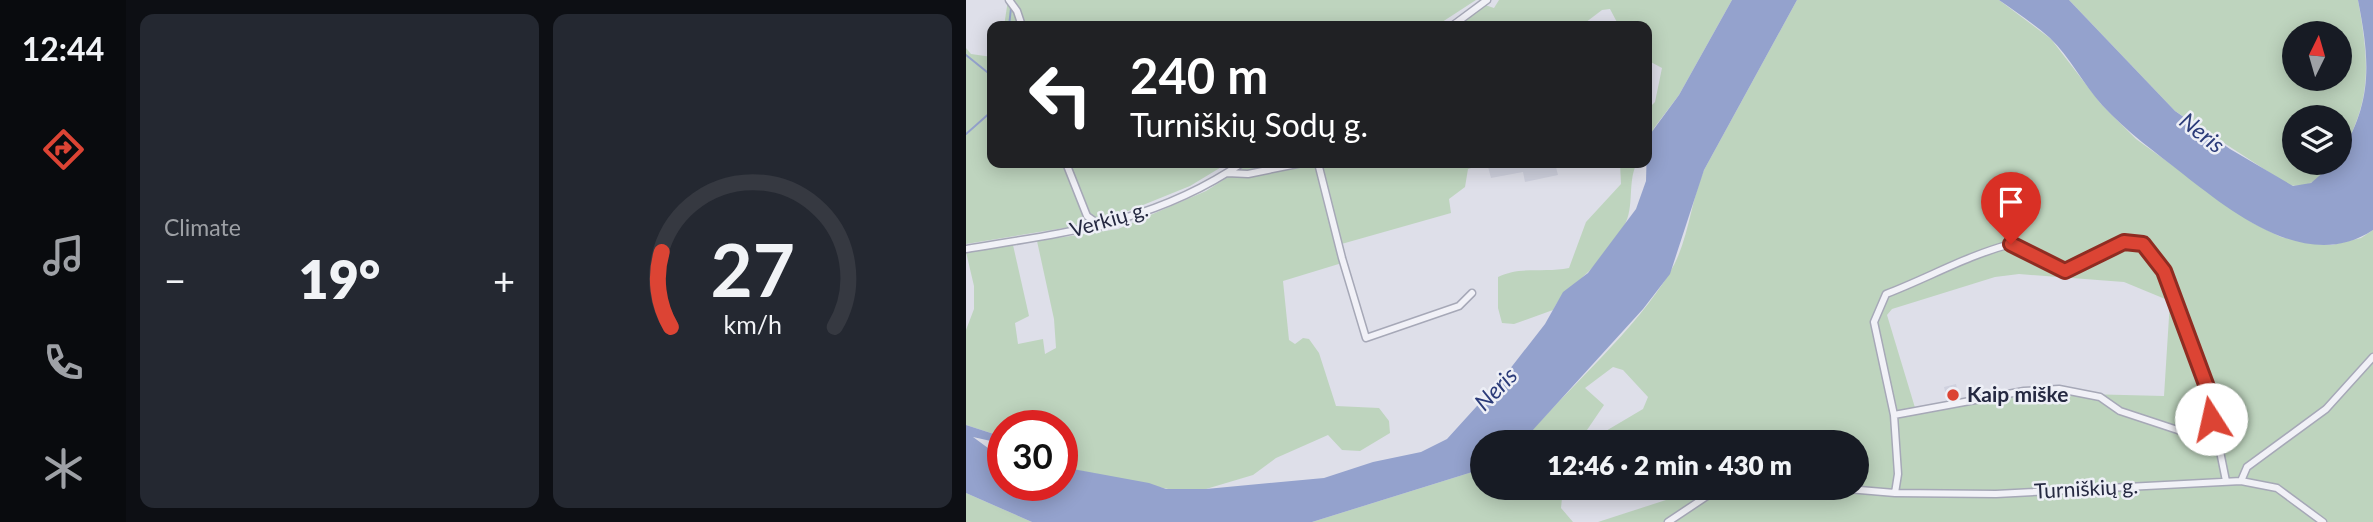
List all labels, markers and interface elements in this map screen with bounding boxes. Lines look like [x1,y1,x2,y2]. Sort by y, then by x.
north arrow [2282,21,2352,91]
map controls [2282,21,2352,175]
text: 12:44 [22,29,104,68]
text: 240 m [1130,46,1268,104]
icon: left [1015,49,1106,140]
text: Turniškių Sodų g. [1130,105,1368,144]
button: layers [2282,105,2352,175]
water label: Neris [2175,106,2231,158]
icon: directions [39,125,88,174]
pin [1981,172,2041,244]
icon: arrive [1992,183,2030,221]
street label: Verkių g. [1067,196,1151,242]
text: Climate [164,213,241,241]
text: 27 [710,225,795,313]
icon: music [39,231,88,280]
text: 19° [299,248,380,310]
text: − [164,257,186,303]
text: + [493,257,515,303]
text: km/h [723,309,782,339]
icon: phone [39,338,88,387]
water label: Neris [1468,361,1522,416]
place label: Kaip miške [1967,381,2068,406]
position arrow [2174,382,2248,456]
marker: Kaip miške [1945,387,1961,403]
speed limit sign: 30 [987,410,1078,501]
icon: climate [39,444,88,493]
text: 12:46 · 2 min · 430 m [1547,449,1792,481]
street label: Turniškių g. [2033,472,2139,503]

